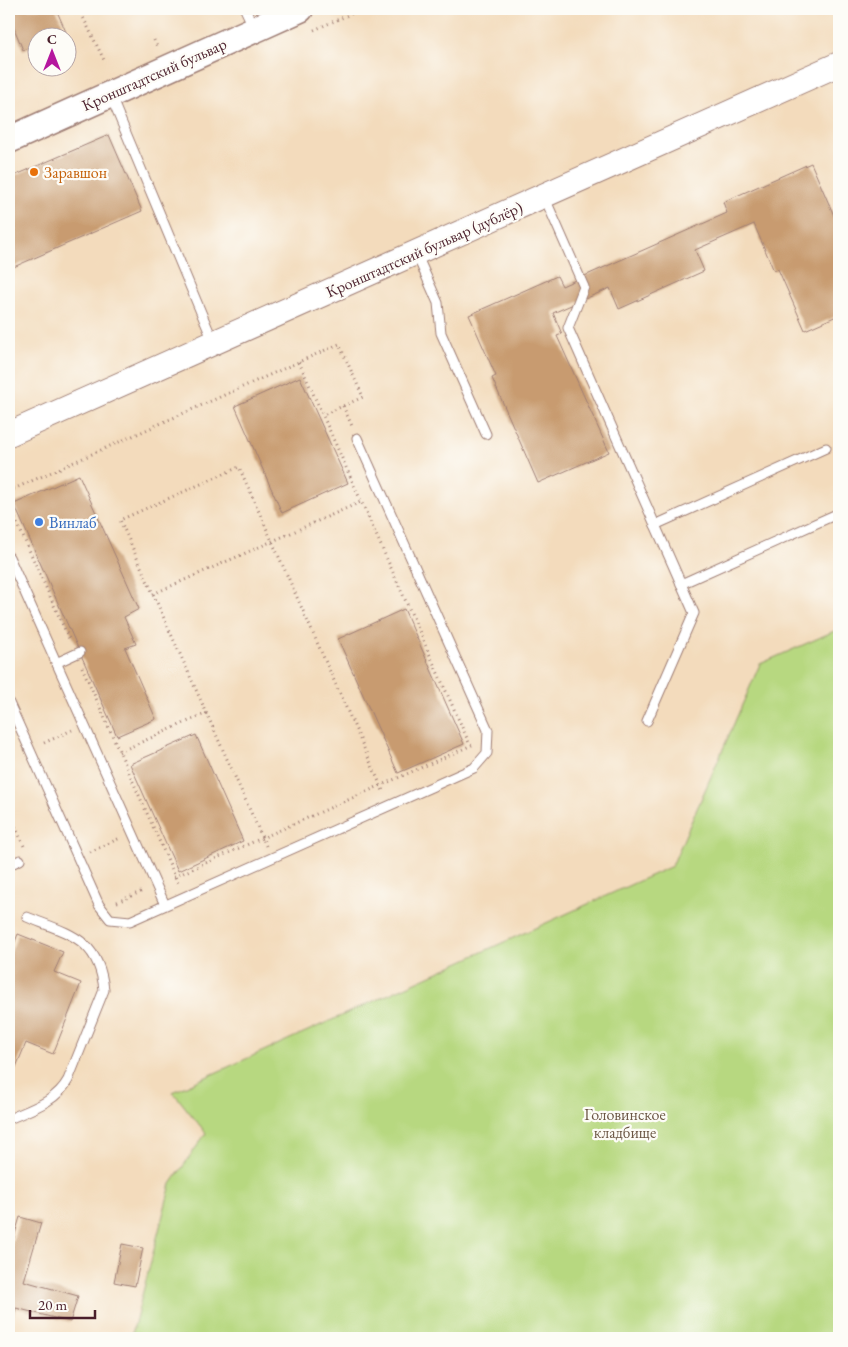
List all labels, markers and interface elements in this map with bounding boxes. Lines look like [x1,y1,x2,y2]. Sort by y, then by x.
north arrow [28,28,78,78]
text: С [47,30,57,48]
street label: Кронштадтский бульвар [79,33,230,116]
place label: Заравшон [44,162,107,183]
marker: Заравшон [28,166,40,178]
street label: Кронштадтский бульвар (дублёр) [323,197,526,302]
place label: Винлаб [49,512,97,533]
marker: Винлаб [33,516,45,528]
park label: Головинское кладбище [584,1104,666,1143]
scale bar [30,1287,95,1319]
text: 20 m [38,1295,67,1314]

